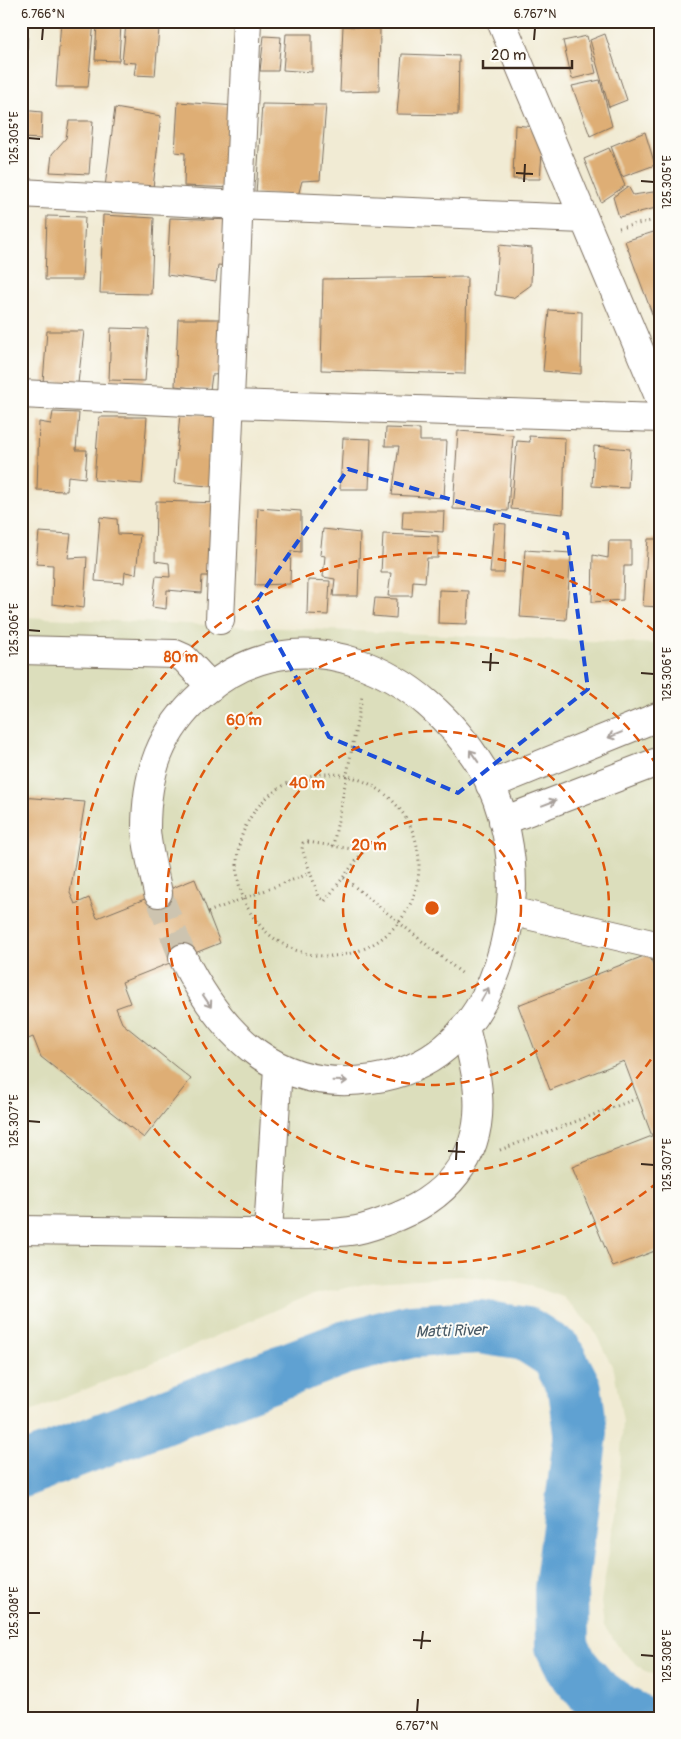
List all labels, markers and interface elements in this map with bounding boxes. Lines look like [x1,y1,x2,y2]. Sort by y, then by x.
text: 6.766°N [21,7,65,22]
text: 6.767°N [514,7,556,22]
scale bar [483,38,572,70]
text: 20 m [491,46,526,65]
text: 125.305°E [7,111,22,165]
text: 125.305°E [660,155,675,209]
text: 125.306°E [7,603,22,657]
text: 125.306°E [660,647,675,701]
text: 80 m [164,648,198,667]
text: 60 m [226,711,262,730]
one-way arrow [607,731,622,740]
one-way arrow [469,750,479,764]
text: 40 m [289,774,325,793]
one-way arrow [541,798,556,807]
text: 20 m [351,836,387,855]
centre of rings [423,899,441,917]
one-way arrow [480,987,490,1002]
one-way arrow [202,994,212,1008]
one-way arrow [332,1076,348,1086]
text: 125.307°E [7,1094,22,1148]
text: 125.307°E [660,1138,675,1192]
water label: Matti River [415,1320,489,1342]
text: 125.308°E [7,1587,22,1639]
text: 125.308°E [660,1630,675,1682]
text: 6.767°N [396,1719,438,1734]

